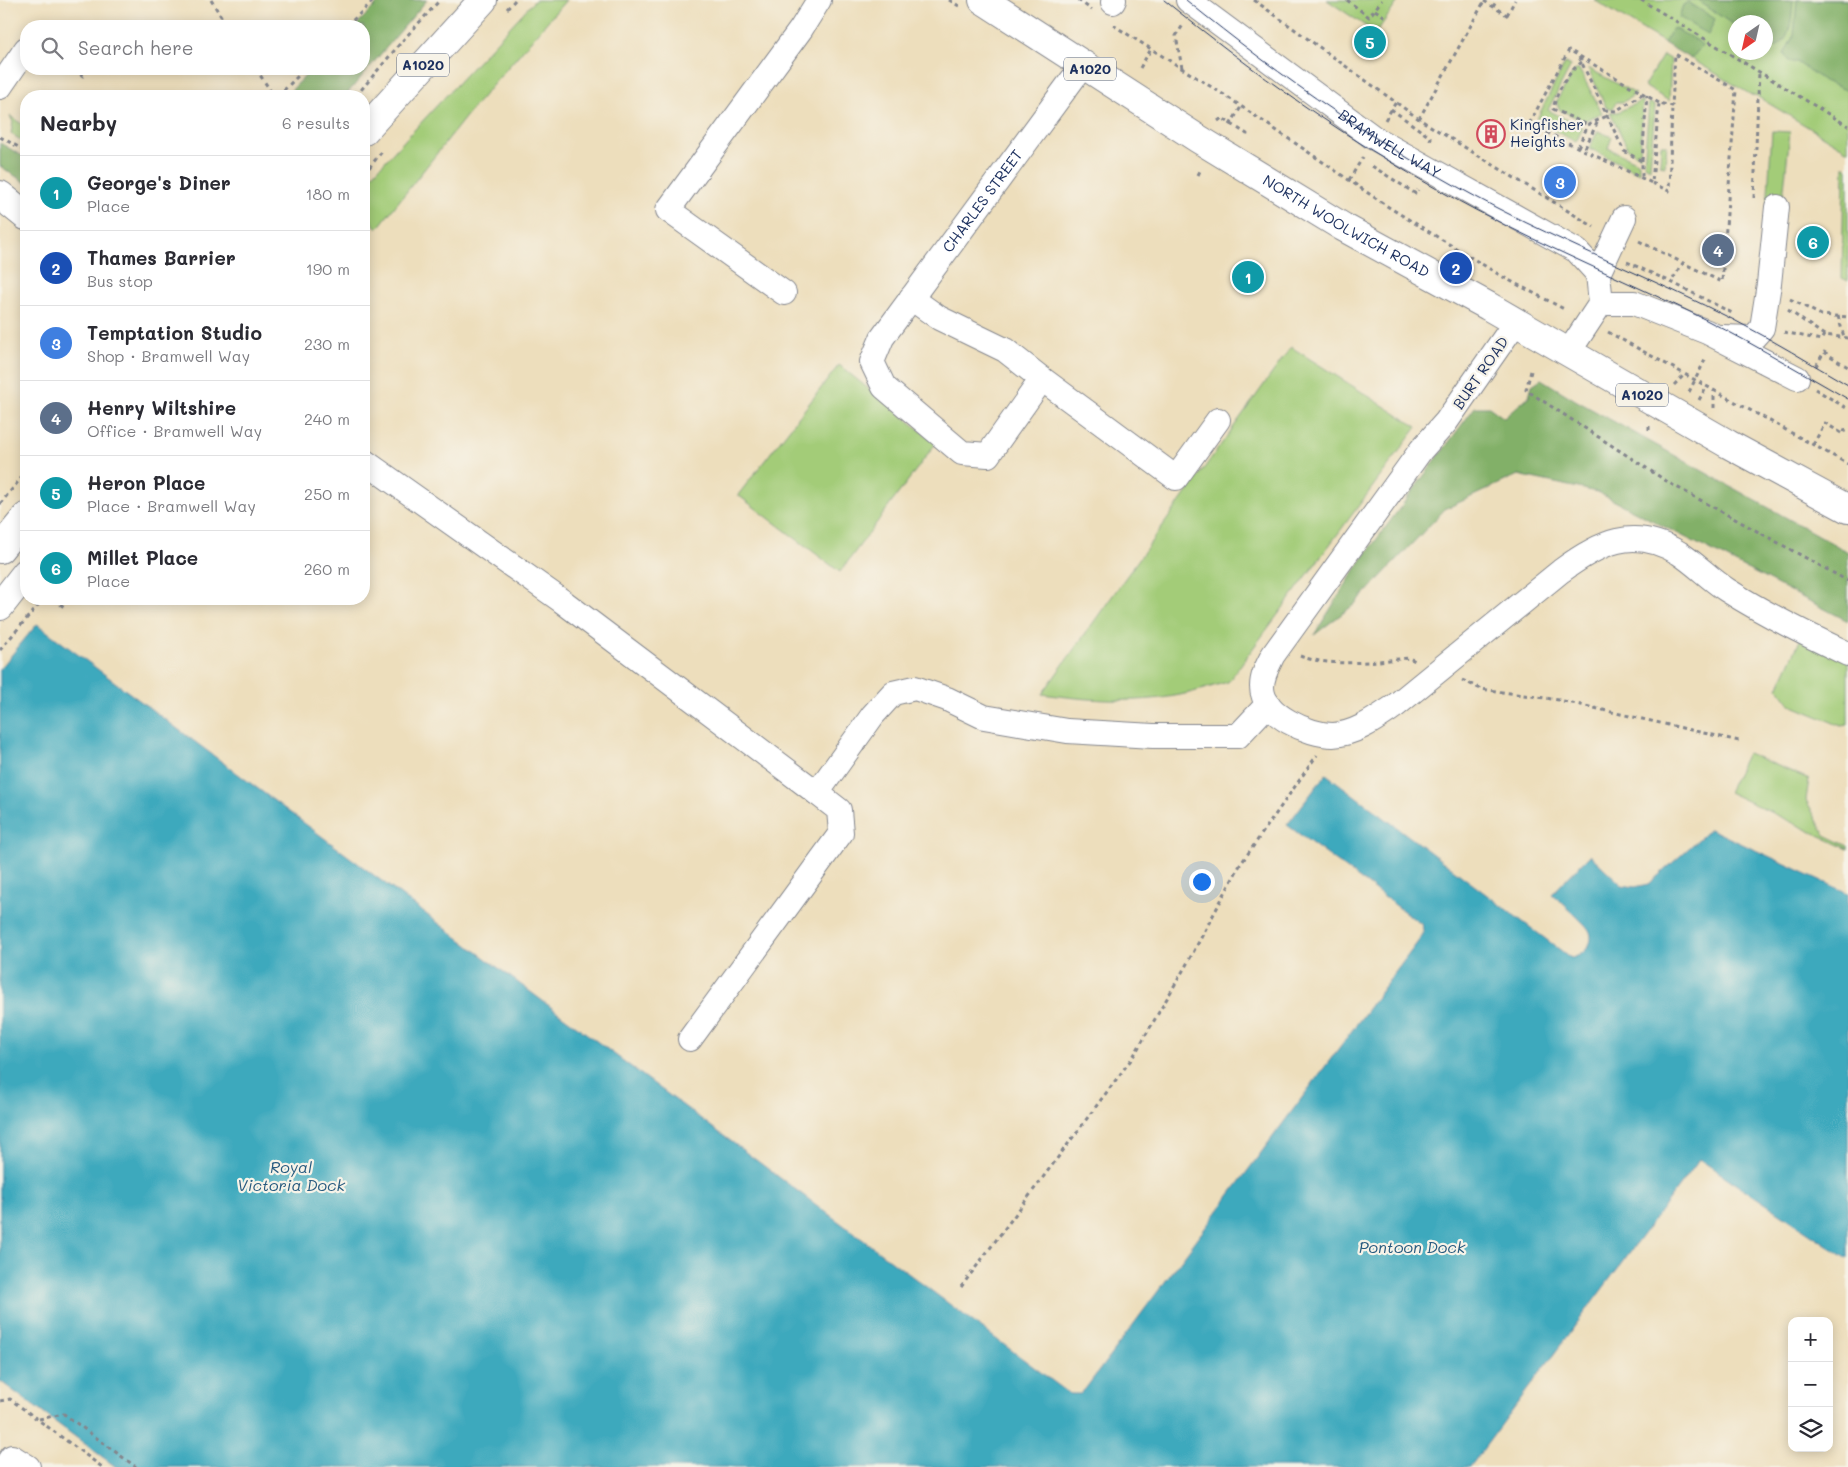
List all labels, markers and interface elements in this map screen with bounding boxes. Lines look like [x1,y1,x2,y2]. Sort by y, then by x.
north arrow [1728,15,1773,60]
search box [20,20,370,75]
pin: 5 [1354,23,1386,61]
icon: search [38,34,66,62]
text: Search here [78,35,194,60]
road number: A1020 [397,54,449,76]
road number: A1020 [1064,58,1116,80]
street label: BRAMWELL WAY [1335,104,1445,182]
text: Nearby [40,109,117,136]
text: 6 results [282,112,350,133]
place label: Kingfisher Heights [1510,114,1584,151]
building icon: Kingfisher Heights [1476,119,1506,149]
street label: CHARLES STREET [937,145,1026,256]
pin: 3 [1544,163,1576,201]
text: George's Diner [87,170,231,195]
street label: NORTH WOOLWICH ROAD [1259,170,1434,281]
text: 1 [52,183,60,204]
text: 180 m [305,183,350,204]
text: Place [87,195,130,216]
pin: 6 [1797,223,1829,261]
pin: 4 [1702,231,1734,269]
text: Thames Barrier [87,245,236,270]
pin: 2 [1440,249,1472,287]
text: 2 [52,258,60,279]
text: 190 m [306,258,350,279]
pin: 1 [1232,258,1264,296]
text: Bus stop [87,270,153,291]
text: Temptation Studio [87,320,262,345]
street label: BURT ROAD [1448,332,1513,413]
text: 3 [51,333,61,354]
text: 230 m [304,333,350,354]
text: Shop · Bramwell Way [87,345,250,366]
road number: A1020 [1616,384,1668,406]
text: Henry Wiltshire [87,395,236,420]
text: 4 [51,408,61,429]
text: 240 m [304,408,350,429]
text: Office · Bramwell Way [87,420,262,441]
text: Heron Place [87,470,205,495]
text: 5 [51,483,61,504]
text: 250 m [304,483,350,504]
text: Place · Bramwell Way [87,495,256,516]
text: Millet Place [87,545,198,570]
text: 6 [51,558,61,579]
text: 260 m [304,558,350,579]
text: Place [87,570,130,591]
your location [1189,869,1215,895]
water label: Royal Victoria Dock [237,1156,345,1195]
water label: Pontoon Dock [1359,1236,1466,1257]
map controls [1788,1317,1833,1452]
button: + [1788,1317,1833,1362]
button: − [1788,1362,1833,1407]
button: layers [1788,1407,1833,1452]

